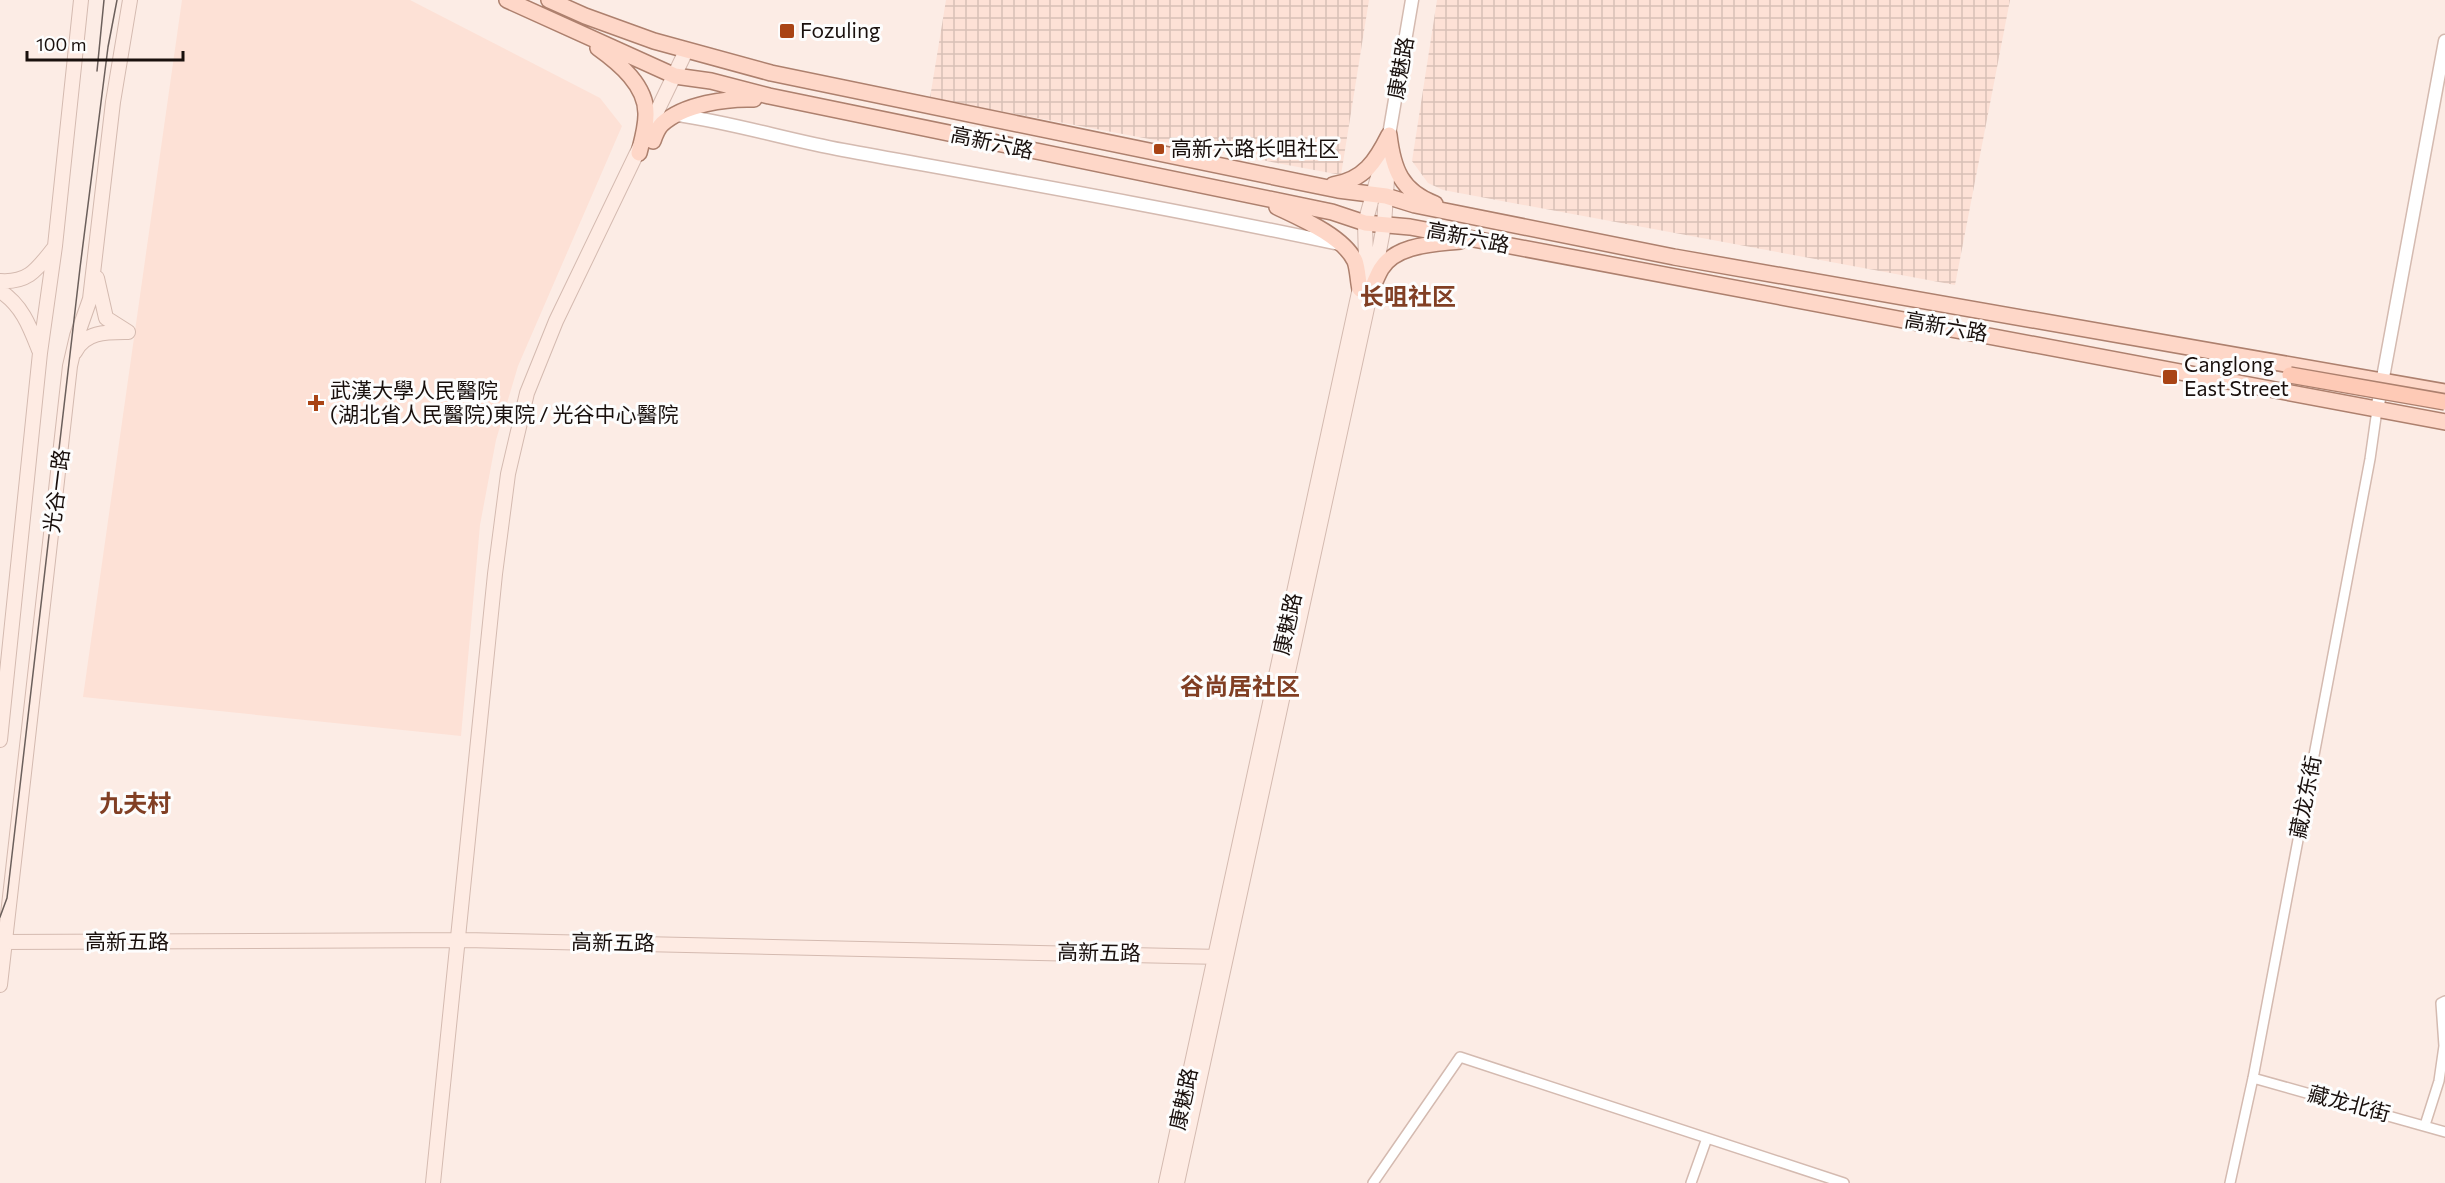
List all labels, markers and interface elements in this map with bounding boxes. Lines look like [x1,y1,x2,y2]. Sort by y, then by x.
place label: Fozuling [800,17,880,42]
marker: Fozuling [778,22,796,40]
scale bar [27,24,183,62]
text: 100 m [36,33,86,55]
street label: 康魅路 [1382,35,1417,101]
street label: 高新六路 [949,121,1036,162]
place label: 高新六路长咀社区 [1171,135,1339,160]
marker: 高新六路长咀社区 [1152,142,1166,156]
street label: 高新六路 [1425,216,1512,257]
district label: 长咀社区 [1360,281,1456,310]
street label: 高新六路 [1903,306,1990,345]
place label: Canglong East Street [2184,351,2289,400]
marker: Canglong East Street [2161,368,2179,386]
place label: 武漢大學人民醫院 (湖北省人民醫院)東院 / 光谷中心醫院 [330,377,679,426]
marker: 武漢大學人民醫院 (湖北省人民醫院)東院 / 光谷中心醫院 [307,394,325,412]
street label: 光谷一路 [38,448,73,534]
street label: 康魅路 [1268,590,1305,657]
district label: 谷尚居社区 [1180,671,1300,700]
street label: 藏龙东街 [2284,753,2325,840]
district label: 九夫村 [99,788,171,817]
street label: 高新五路 [85,928,169,953]
street label: 高新五路 [571,928,655,955]
street label: 高新五路 [1057,938,1141,965]
street label: 康魅路 [1164,1065,1201,1132]
street label: 藏龙北街 [2306,1080,2393,1125]

